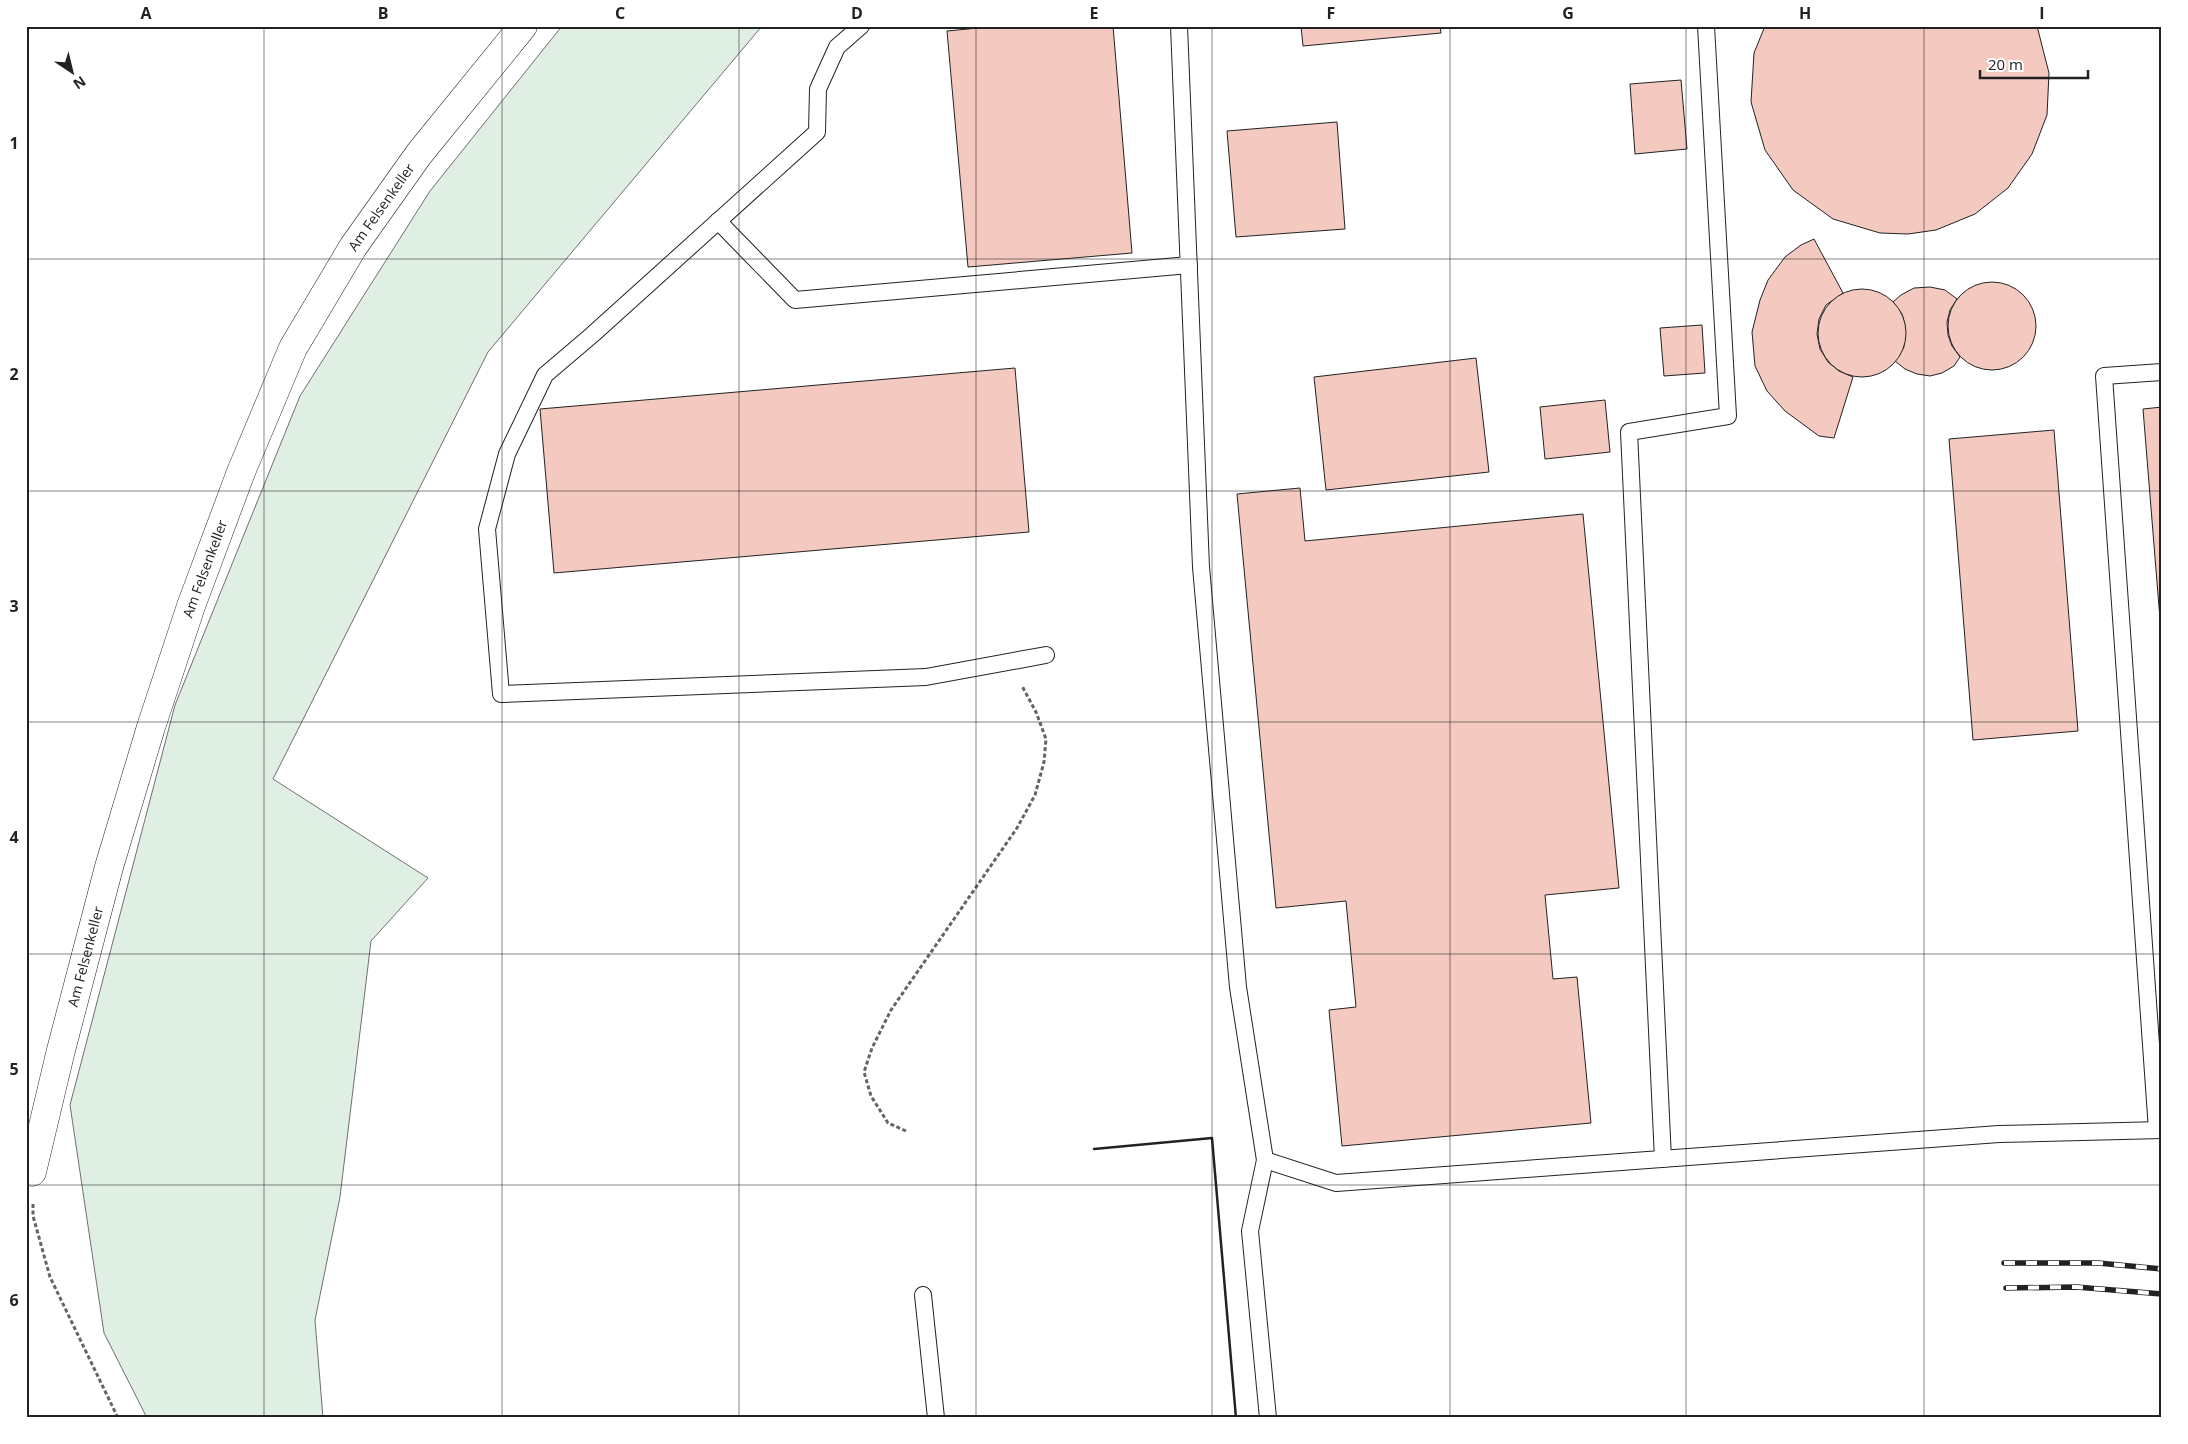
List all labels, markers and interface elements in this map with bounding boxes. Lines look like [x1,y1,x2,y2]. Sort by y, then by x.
text: A [140,2,152,24]
text: B [378,2,388,24]
text: C [615,2,625,24]
text: D [851,2,863,24]
text: E [1090,2,1099,24]
text: F [1327,2,1335,24]
text: G [1562,2,1574,24]
text: H [1799,2,1811,24]
text: I [2039,2,2045,24]
north arrow [48,48,98,98]
scale bar [1980,48,2088,80]
text: 20 m [1988,54,2023,74]
text: N [70,72,90,94]
text: 1 [9,132,19,154]
street label: Am Felsenkeller [343,159,419,254]
text: 2 [9,363,19,385]
street label: Am Felsenkeller [178,517,231,620]
text: 3 [9,595,19,617]
text: 4 [9,826,19,848]
street label: Am Felsenkeller [63,904,107,1009]
text: 5 [9,1058,19,1080]
text: 6 [9,1289,19,1311]

